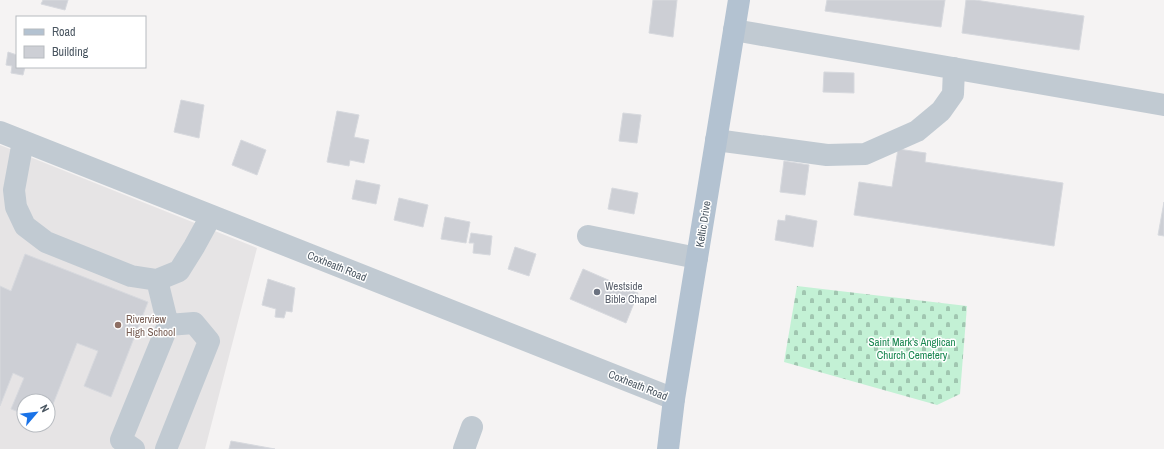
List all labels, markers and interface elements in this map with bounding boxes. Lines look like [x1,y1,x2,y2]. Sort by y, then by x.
legend [16,16,146,68]
text: Road [52,24,76,40]
text: Building [52,44,89,60]
street label: Keltic Drive [692,200,714,248]
street label: Coxheath Road [305,248,369,284]
place label: Westside Bible Chapel [605,279,657,306]
marker: Westside Bible Chapel [592,287,602,297]
place label: Riverview High School [126,312,175,339]
marker: Riverview High School [113,320,123,330]
park label: Saint Mark's Anglican Church Cemetery [869,335,955,362]
street label: Coxheath Road [606,367,670,403]
north arrow [16,393,56,433]
text: N [37,402,53,414]

